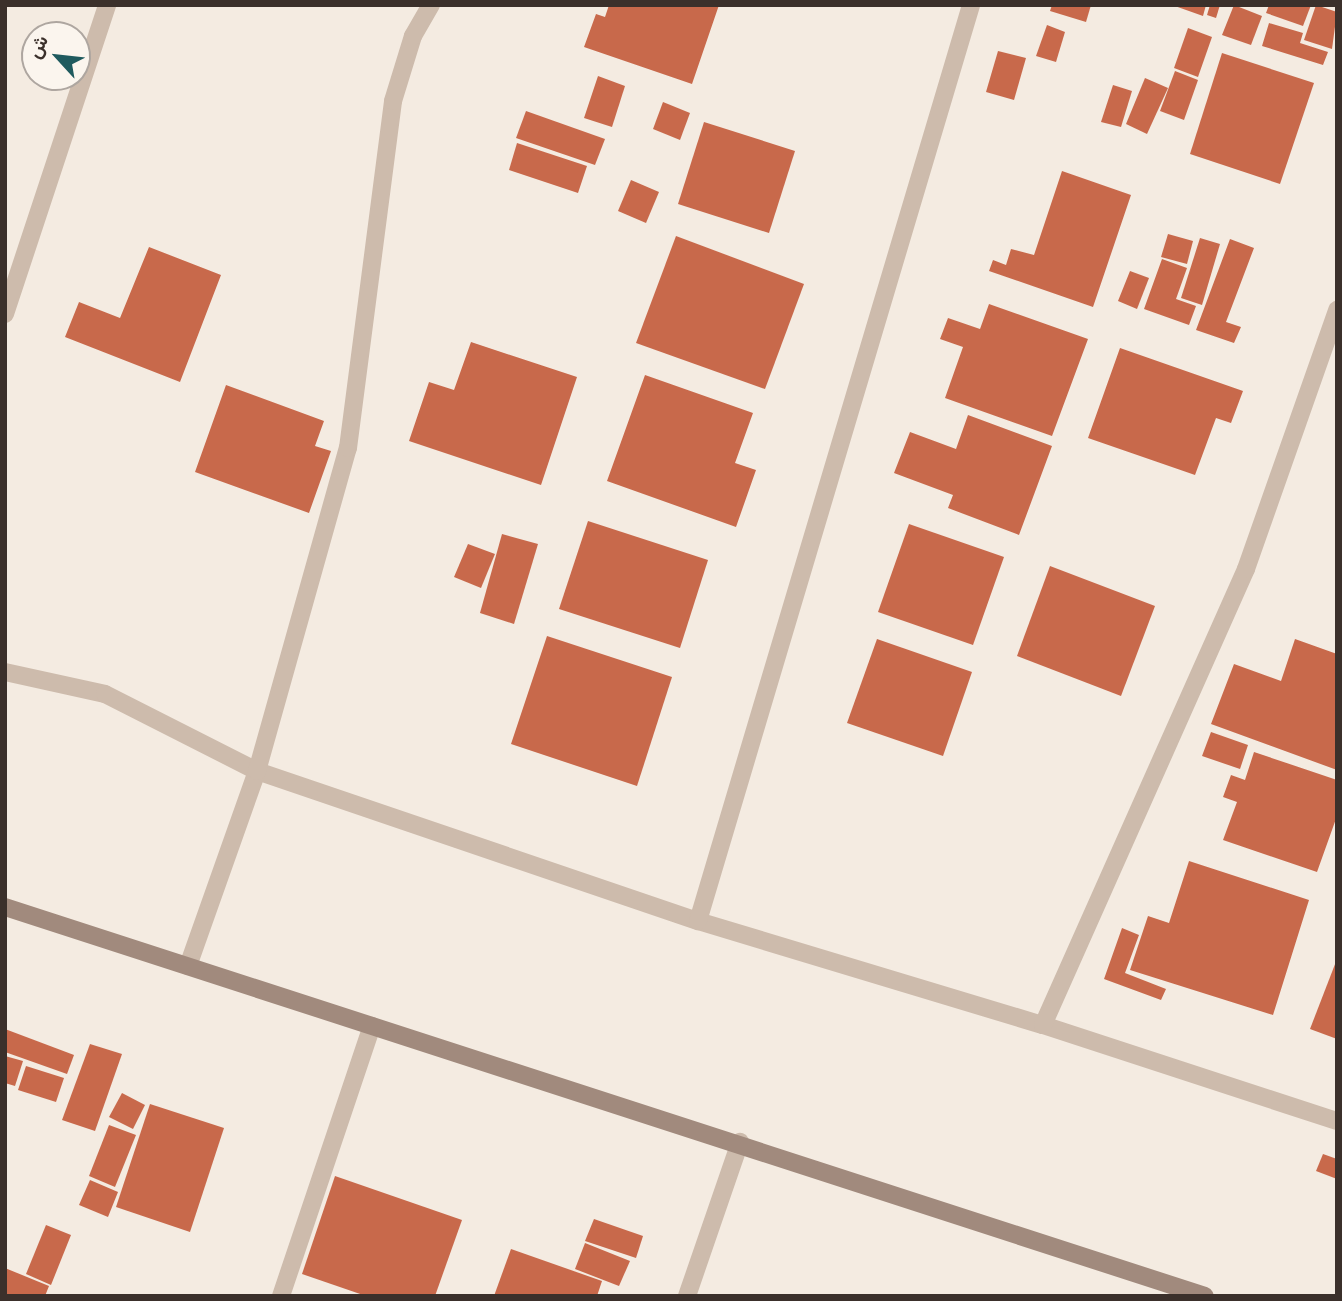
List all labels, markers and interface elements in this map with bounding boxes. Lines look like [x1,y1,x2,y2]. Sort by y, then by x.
north arrow [21,21,91,91]
text: ش [21,31,56,63]

